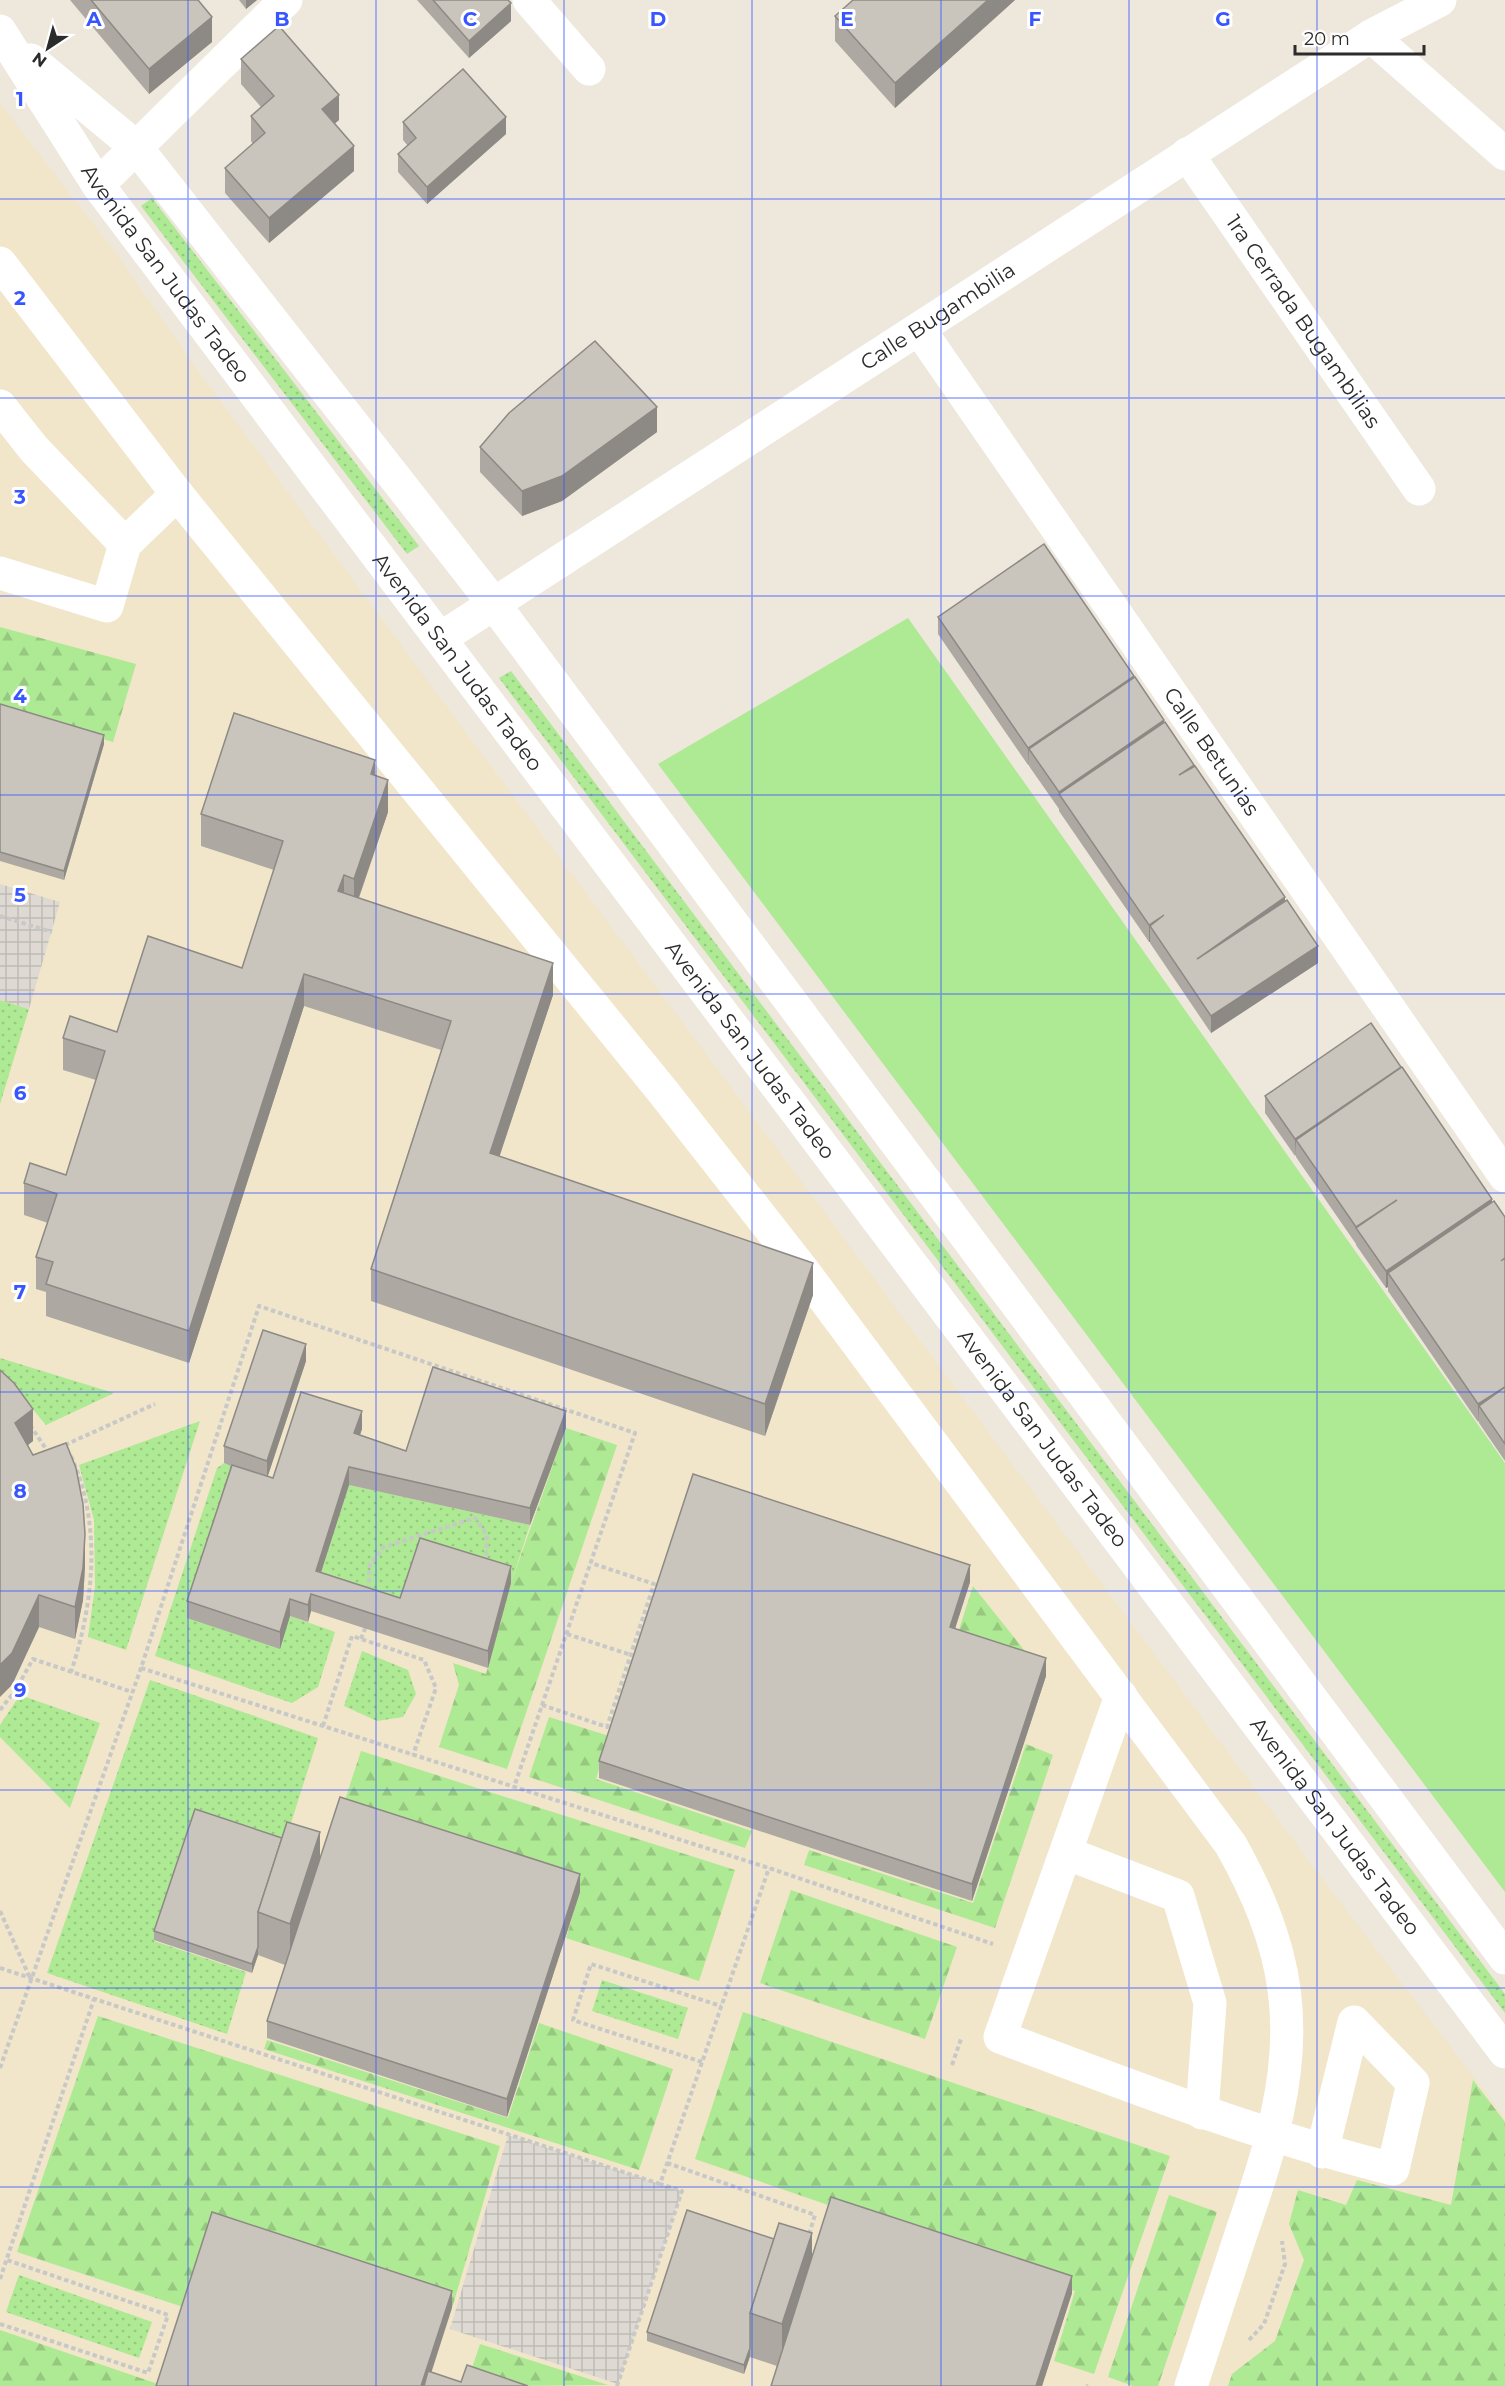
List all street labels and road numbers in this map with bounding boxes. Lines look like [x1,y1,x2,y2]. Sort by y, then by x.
street label: Avenida San Judas Tadeo [76,160,256,388]
street label: 1ra Cerrada Bugambilias [1221,210,1386,433]
street label: Calle Bugambilia [856,257,1020,375]
street label: Avenida San Judas Tadeo [368,548,548,776]
street label: Calle Betunias [1159,682,1265,820]
street label: Avenida San Judas Tadeo [660,936,841,1164]
street label: Avenida San Judas Tadeo [953,1324,1133,1552]
street label: Avenida San Judas Tadeo [1245,1712,1426,1940]

